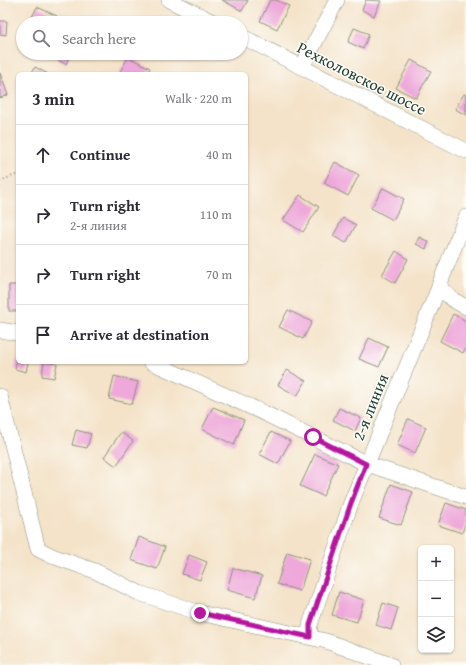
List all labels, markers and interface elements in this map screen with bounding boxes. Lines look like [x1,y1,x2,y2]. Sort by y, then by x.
search box [16,16,248,60]
icon: search [30,27,52,49]
text: Search here [62,28,136,49]
street label: Рехколовское шоссе [293,35,431,121]
text: 3 min [32,86,74,111]
text: Walk · 220 m [165,89,232,108]
icon: ahead [32,144,54,166]
text: Continue [70,144,131,165]
text: 40 m [206,145,232,164]
text: Turn right [70,195,141,216]
icon: right [32,204,54,226]
text: 110 m [200,205,232,224]
text: 2-я линия [70,216,127,235]
icon: right [32,264,54,286]
text: Turn right [70,264,141,285]
text: 70 m [206,265,232,284]
icon: arrive [32,324,54,346]
text: Arrive at destination [70,324,209,345]
street label: 2-я линия [346,370,394,444]
route start [304,428,322,446]
map controls [418,545,454,653]
button: + [418,545,454,581]
button: − [418,581,454,617]
route end [191,604,209,622]
button: layers [418,617,454,653]

